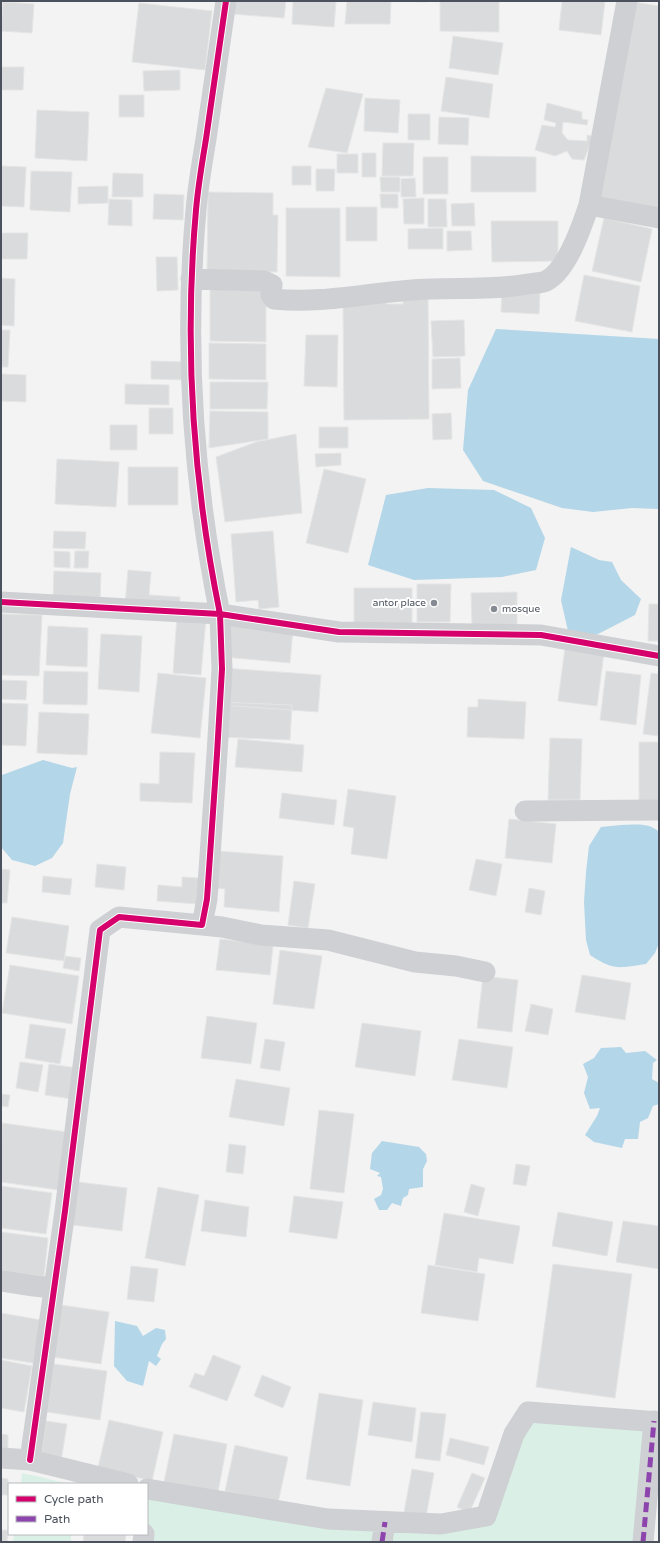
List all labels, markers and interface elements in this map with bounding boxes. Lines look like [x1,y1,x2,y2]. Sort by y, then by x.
place label: antor place [373,597,426,609]
marker: antor place [429,598,439,608]
place label: mosque [502,603,540,615]
marker: mosque [489,604,499,614]
legend [8,1483,148,1535]
text: Cycle path [44,1492,103,1506]
text: Path [44,1512,70,1526]

